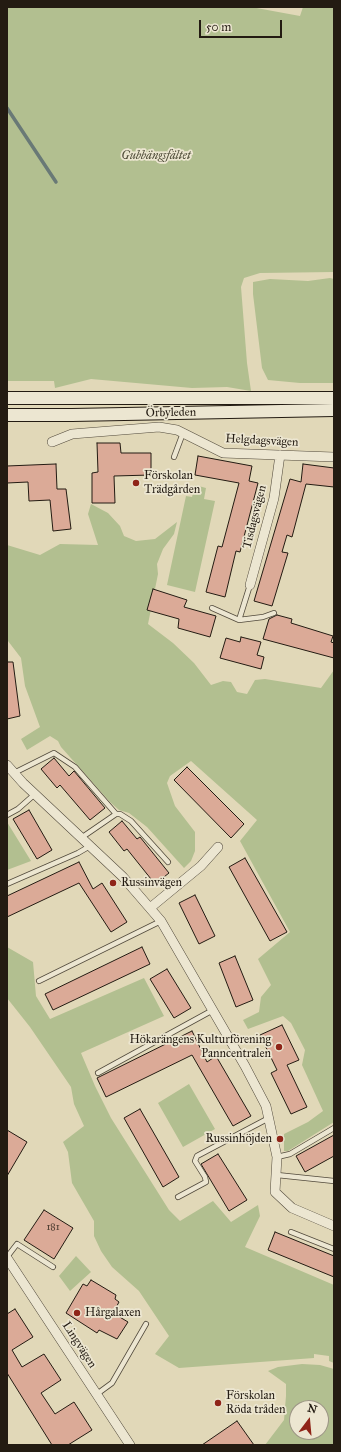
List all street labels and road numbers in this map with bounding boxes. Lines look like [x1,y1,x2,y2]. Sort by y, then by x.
street label: Örbyleden [146,405,196,421]
street label: Helgdagsvägen [225,432,299,450]
street label: Tisdagsvägen [240,484,270,550]
street label: Lingvägen [59,1319,99,1371]

